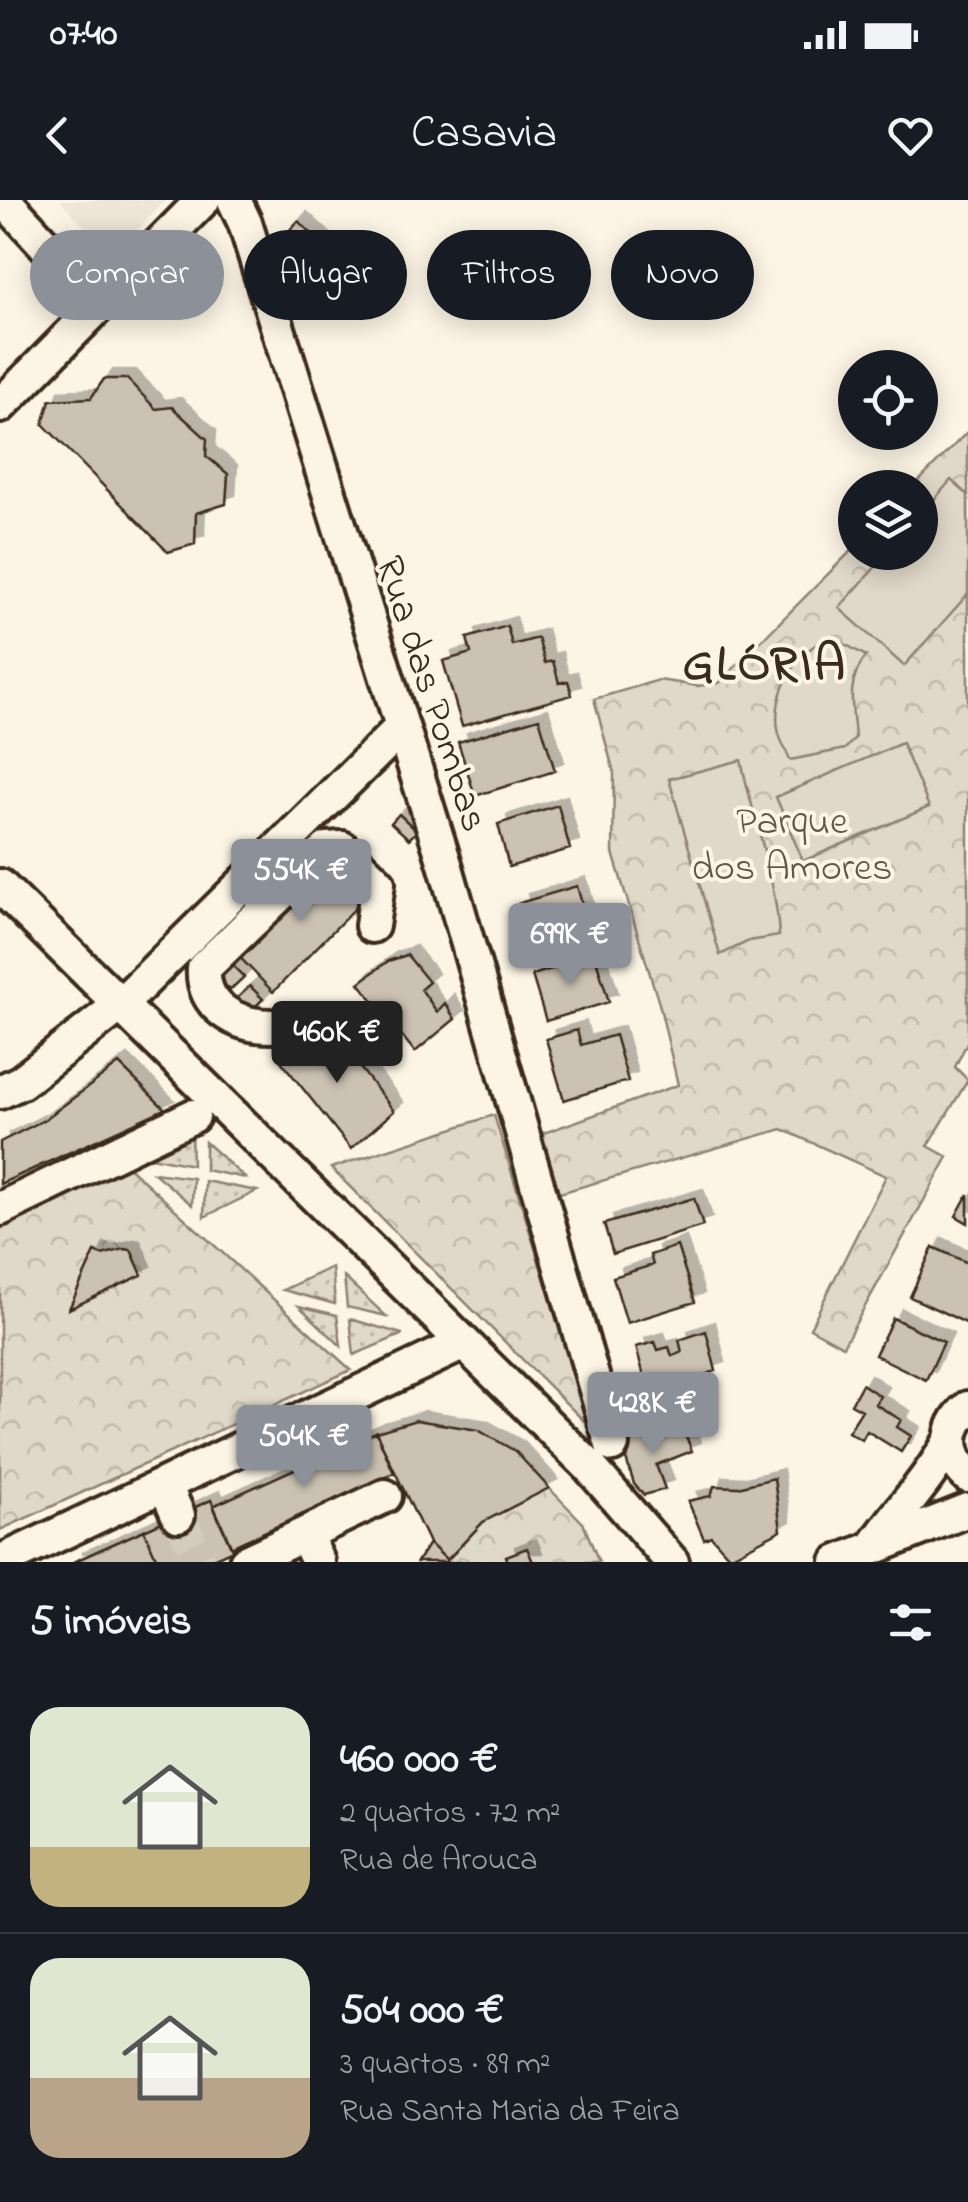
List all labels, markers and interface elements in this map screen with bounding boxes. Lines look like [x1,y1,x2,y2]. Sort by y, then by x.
text: 07:40 [50,7,117,63]
text: Casavia [411,102,557,168]
icon: back [30,108,85,163]
icon: heart [883,108,938,163]
chip: Comprar [30,230,224,320]
chip: Alugar [244,230,407,320]
chip: Filtros [427,230,591,320]
chip: Novo [611,230,754,320]
map controls [838,350,938,570]
button: locate [838,350,938,450]
button: layers [838,470,938,570]
street label: Rua das Pombas [357,549,502,840]
district label: GLÓRIA [683,630,847,703]
park label: Parque dos Amores [692,794,892,899]
pin: 554K € [220,839,382,924]
text: 554K € [253,848,349,895]
pin: 699K € [489,903,651,988]
text: 699K € [530,912,610,959]
pin: 460K € [256,1001,418,1086]
text: 460K € [294,1010,380,1057]
pin: 428K € [572,1372,734,1457]
text: 428K € [610,1381,696,1428]
pin: 504K € [223,1405,385,1490]
text: 504K € [258,1414,350,1461]
text: 5 imóveis [30,1592,192,1653]
icon: filters [883,1595,938,1650]
text: 460 000 € [340,1730,499,1791]
icon: home [110,1747,230,1867]
text: 2 quartos · 72 m² [340,1791,561,1838]
text: Rua de Arouca [340,1838,537,1885]
text: 504 000 € [340,1981,504,2042]
icon: home [110,1998,230,2118]
text: 3 quartos · 89 m² [340,2042,550,2089]
text: Rua Santa Maria da Feira [340,2089,680,2136]

